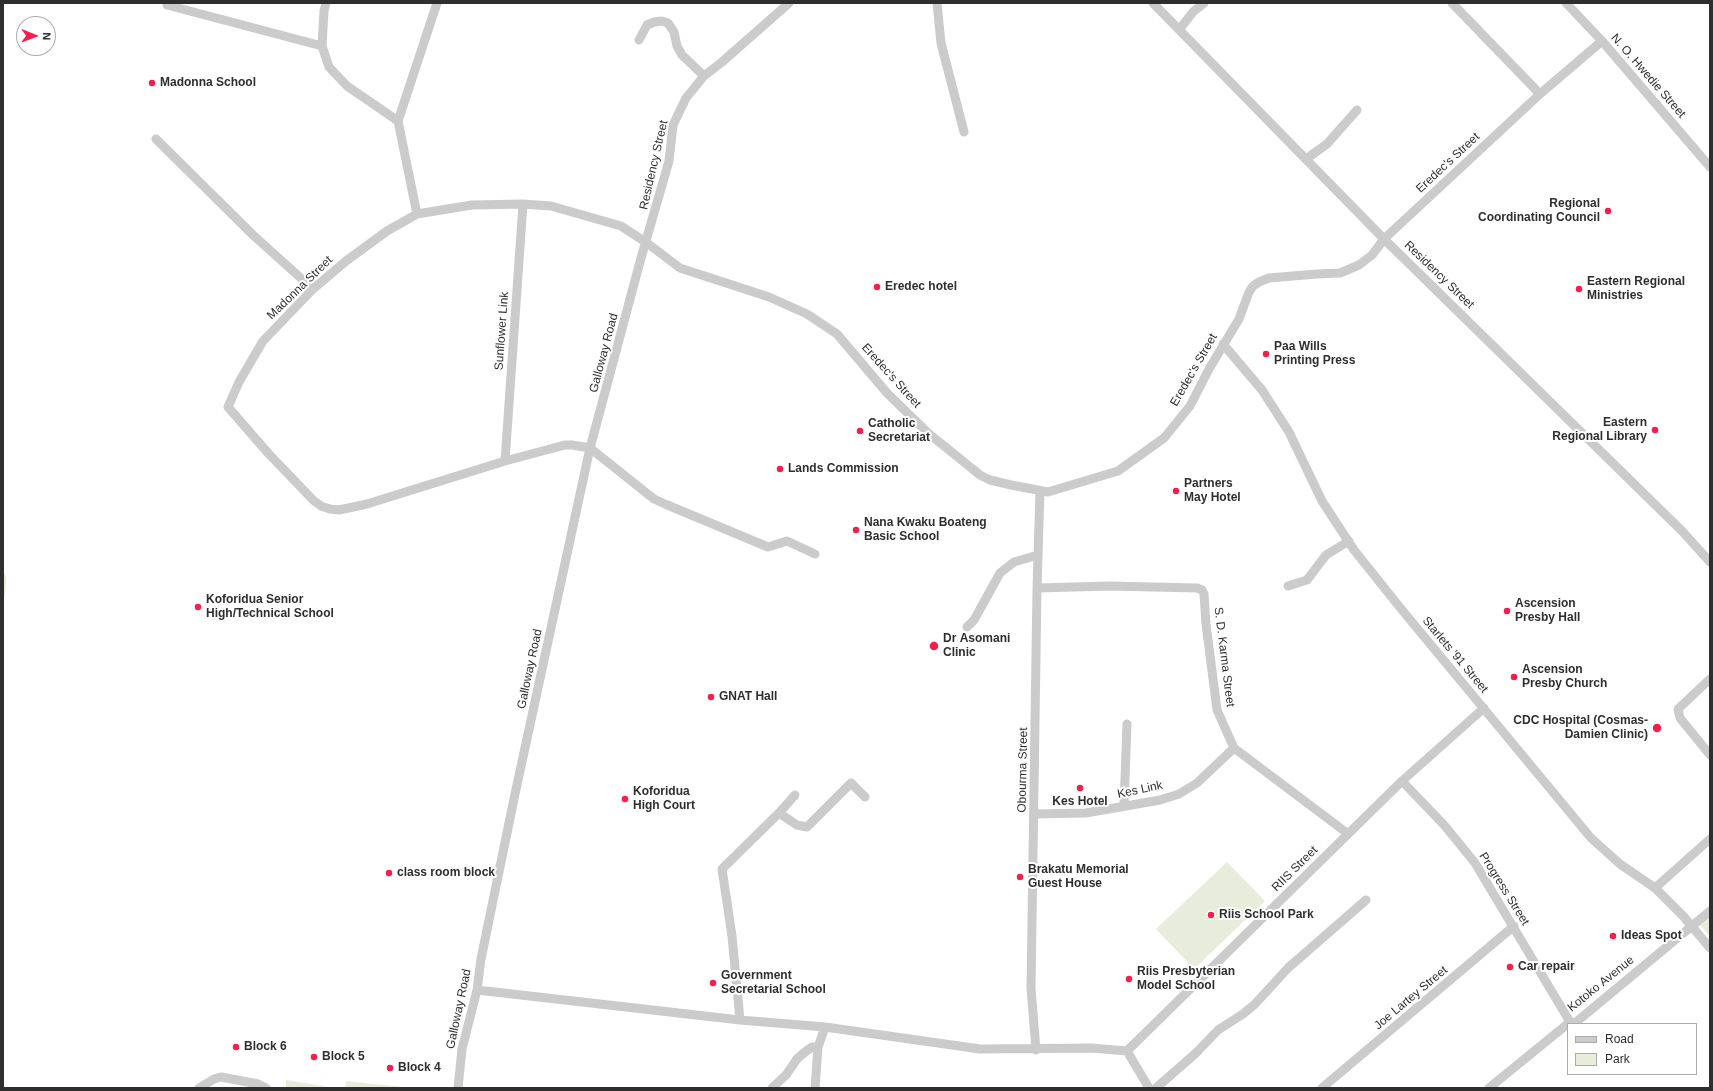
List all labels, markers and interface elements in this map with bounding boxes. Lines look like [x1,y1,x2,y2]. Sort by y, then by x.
north arrow [16,16,56,56]
street label: N. O. Hwedie Street [1608,31,1688,121]
text: N [41,32,53,40]
place label: Madonna School [160,76,256,90]
marker: Madonna School [147,78,157,88]
street label: Residency Street [637,119,671,211]
street label: Eredec's Street [1413,130,1483,196]
place label: Regional Coordinating Council [1478,197,1600,225]
marker: Regional Coordinating Council [1603,206,1613,216]
street label: Residency Street [1401,238,1477,312]
street label: Madonna Street [264,253,336,323]
place label: Eastern Regional Ministries [1587,275,1685,303]
place label: Eredec hotel [885,280,957,294]
marker: Eredec hotel [872,282,882,292]
marker: Eastern Regional Ministries [1574,284,1584,294]
street label: Sunflower Link [492,291,512,371]
street label: Galloway Road [587,312,621,394]
street label: Eredec's Street [1167,331,1221,409]
place label: Paa Wills Printing Press [1274,340,1355,368]
street label: Eredec's Street [858,341,924,411]
marker: Paa Wills Printing Press [1261,349,1271,359]
place label: Eastern Regional Library [1552,416,1647,444]
place label: Catholic Secretariat [868,417,930,445]
marker: Eastern Regional Library [1650,425,1660,435]
marker: Catholic Secretariat [855,426,865,436]
place label: Lands Commission [788,462,899,476]
marker: Lands Commission [775,464,785,474]
place label: Partners May Hotel [1184,477,1241,505]
marker: Partners May Hotel [1171,486,1181,496]
place label: Nana Kwaku Boateng Basic School [864,516,987,544]
marker: Nana Kwaku Boateng Basic School [851,525,861,535]
place label: Koforidua Senior High/Technical School [206,593,334,621]
place label: Ascension Presby Hall [1515,597,1580,625]
marker: Koforidua Senior High/Technical School [193,602,203,612]
street label: S. D. Karma Street [1211,606,1237,708]
marker: Ascension Presby Hall [1502,606,1512,616]
street label: Starlets '91 Street [1419,614,1491,696]
street label: Galloway Road [514,628,546,710]
place label: Dr Asomani Clinic [943,632,1010,660]
marker: Dr Asomani Clinic [928,640,940,652]
place label: Ascension Presby Church [1522,663,1607,691]
marker: Ascension Presby Church [1509,672,1519,682]
place label: GNAT Hall [719,690,777,704]
marker: GNAT Hall [706,692,716,702]
place label: CDC Hospital (Cosmas- Damien Clinic) [1513,714,1648,742]
marker: CDC Hospital (Cosmas- Damien Clinic) [1651,722,1663,734]
street label: Obourma Street [1015,727,1031,813]
street label: Kes Link [1116,778,1164,802]
marker: Kes Hotel [1075,783,1085,793]
place label: Koforidua High Court [633,785,695,813]
marker: Koforidua High Court [620,794,630,804]
place label: Kes Hotel [1052,795,1108,809]
street label: RIIS Street [1269,843,1321,895]
street label: Progress Street [1476,850,1532,928]
place label: Brakatu Memorial Guest House [1028,863,1129,891]
place label: class room block [397,866,495,880]
marker: class room block [384,868,394,878]
marker: Brakatu Memorial Guest House [1015,872,1025,882]
place label: Riis School Park [1219,908,1314,922]
marker: Riis School Park [1206,910,1216,920]
place label: Ideas Spot [1621,929,1682,943]
marker: Ideas Spot [1608,931,1618,941]
street label: Kotoko Avenue [1565,953,1637,1015]
place label: Car repair [1518,960,1575,974]
marker: Car repair [1505,962,1515,972]
street label: Joe Lartey Street [1371,963,1451,1033]
place label: Riis Presbyterian Model School [1137,965,1235,993]
street label: Galloway Road [443,968,475,1050]
place label: Government Secretarial School [721,969,826,997]
marker: Riis Presbyterian Model School [1124,974,1134,984]
marker: Government Secretarial School [708,978,718,988]
legend [1567,1023,1697,1075]
text: Road [1605,1032,1634,1046]
place label: Block 6 [244,1040,287,1054]
marker: Block 6 [231,1042,241,1052]
place label: Block 5 [322,1050,365,1064]
marker: Block 5 [309,1052,319,1062]
text: Park [1605,1052,1630,1066]
place label: Block 4 [398,1061,441,1075]
marker: Block 4 [385,1063,395,1073]

